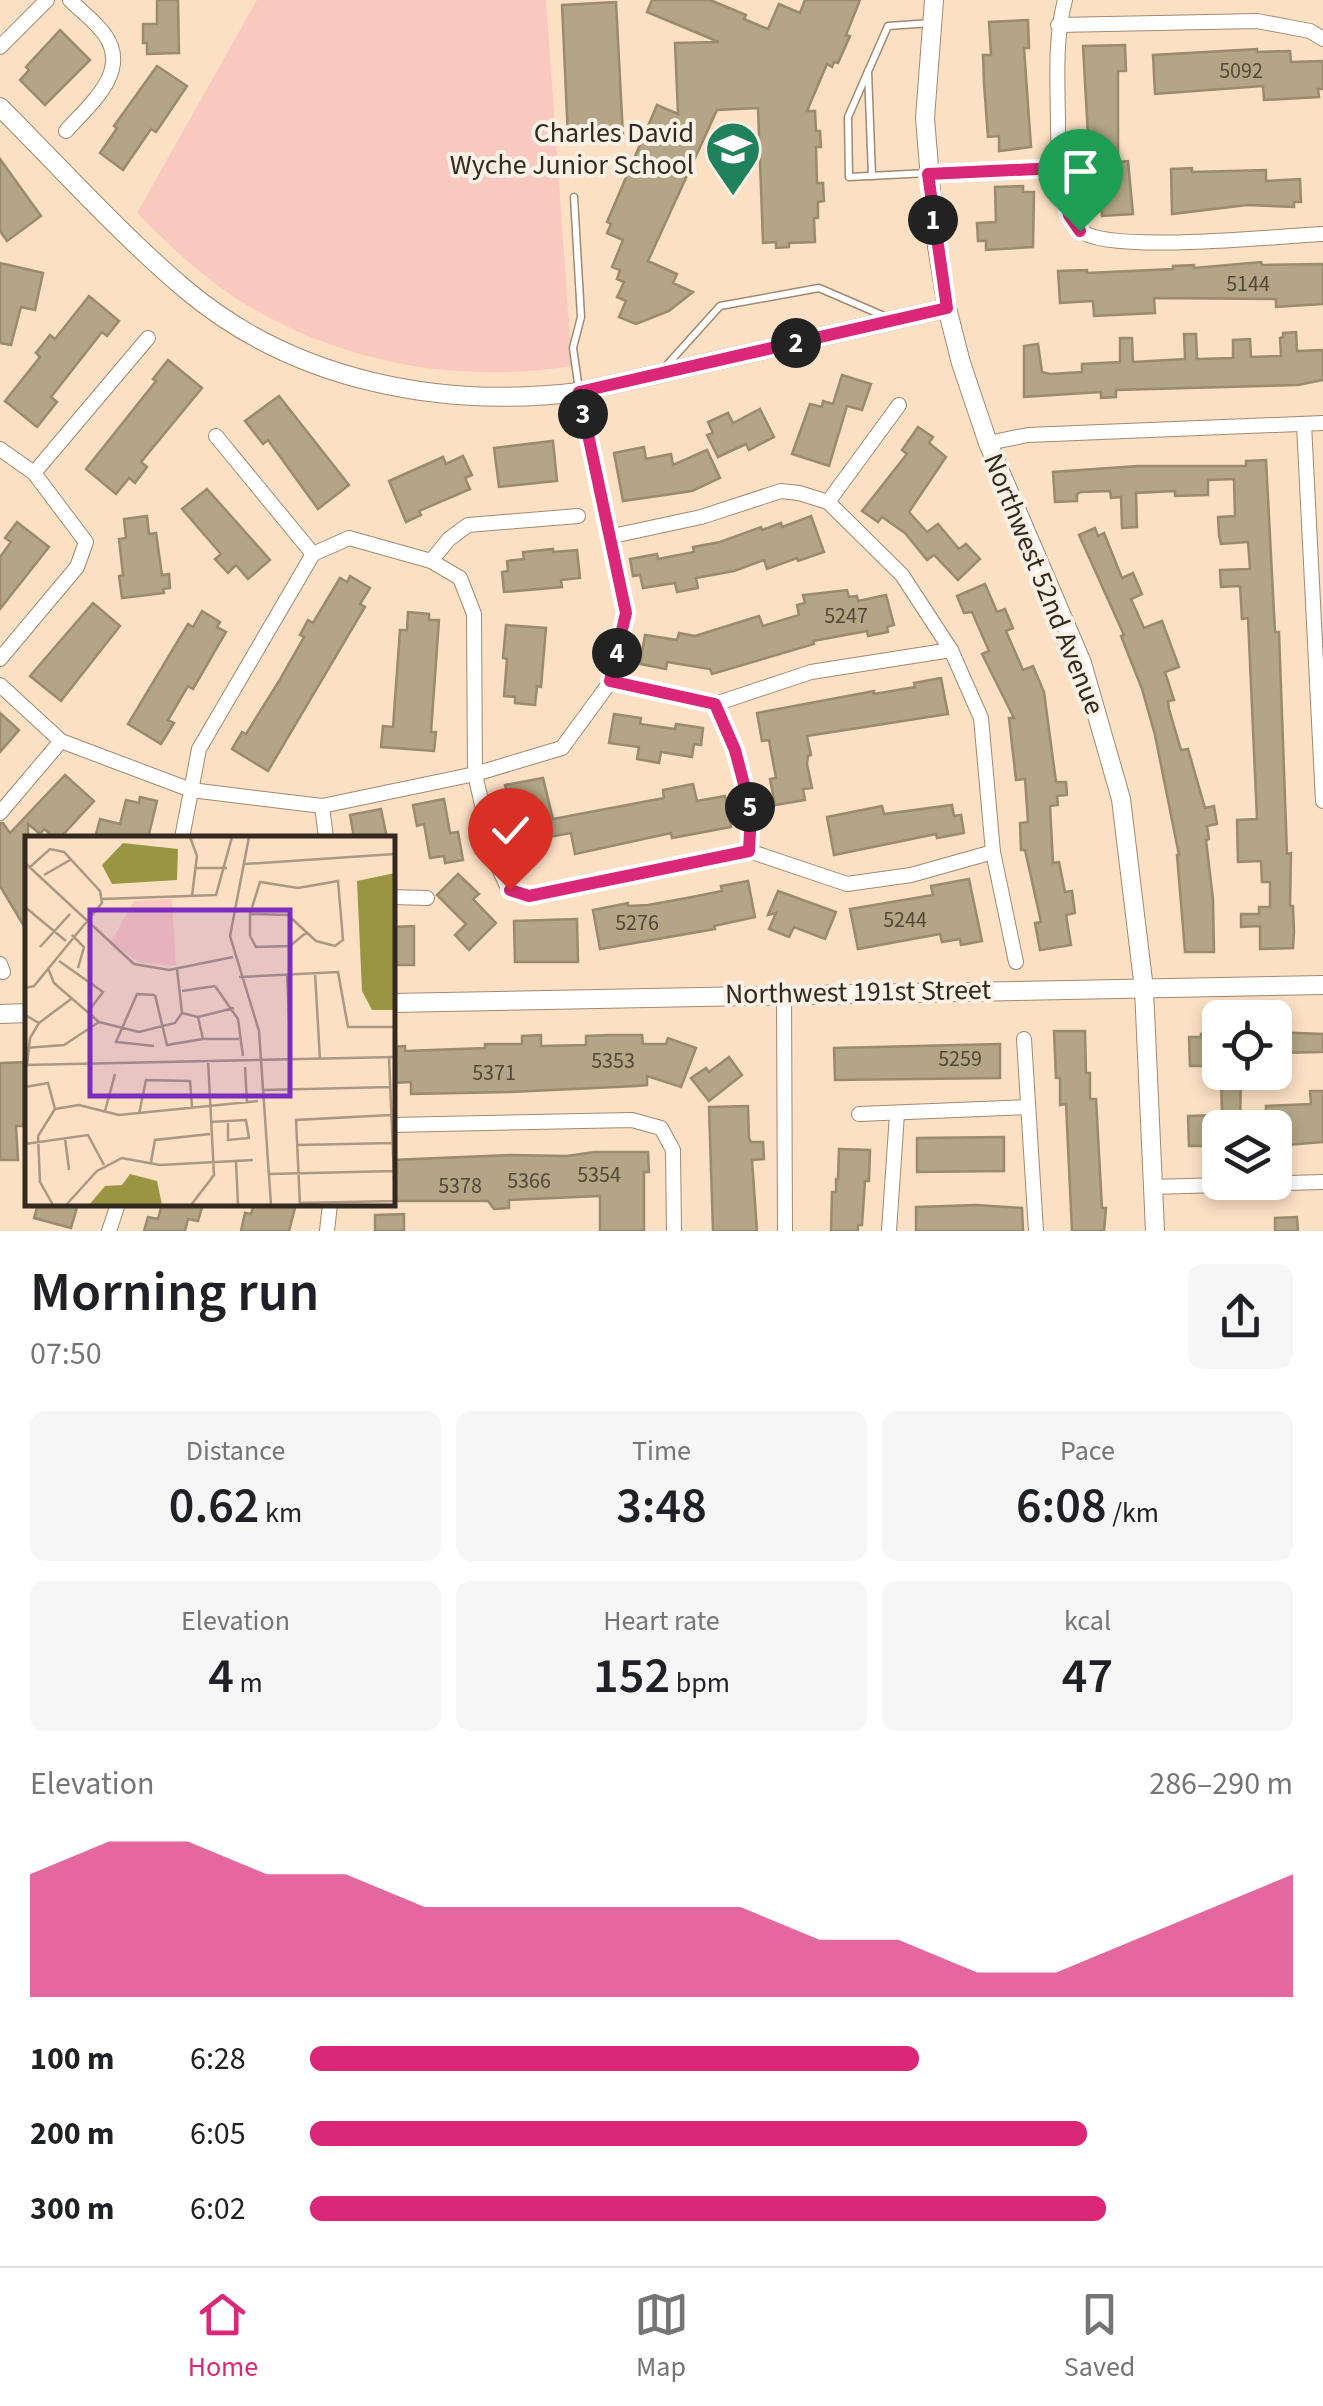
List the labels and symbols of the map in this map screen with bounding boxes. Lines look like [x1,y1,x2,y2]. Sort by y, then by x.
house number: 5092 [1219,55,1263,87]
place label: Charles David Wyche Junior School [450,113,694,185]
school or university icon: Charles David Wyche Junior School [703,119,763,198]
pin [1038,129,1123,232]
pin: 1 [908,195,958,245]
house number: 5144 [1226,268,1270,300]
pin: 2 [771,318,821,368]
pin: 3 [558,389,608,439]
street label: Northwest 52nd Avenue [973,447,1115,721]
house number: 5247 [824,600,868,632]
pin: 4 [592,628,642,678]
pin: 5 [725,782,775,832]
pin [468,788,553,891]
inset map [25,836,395,1206]
house number: 5244 [883,904,927,936]
house number: 5276 [615,907,659,939]
street label: Northwest 191st Street [725,970,992,1014]
house number: 5259 [938,1043,982,1075]
house number: 5353 [591,1045,635,1077]
house number: 5371 [472,1057,516,1089]
house number: 5354 [577,1159,621,1191]
house number: 5366 [507,1165,551,1197]
house number: 5378 [438,1170,482,1202]

